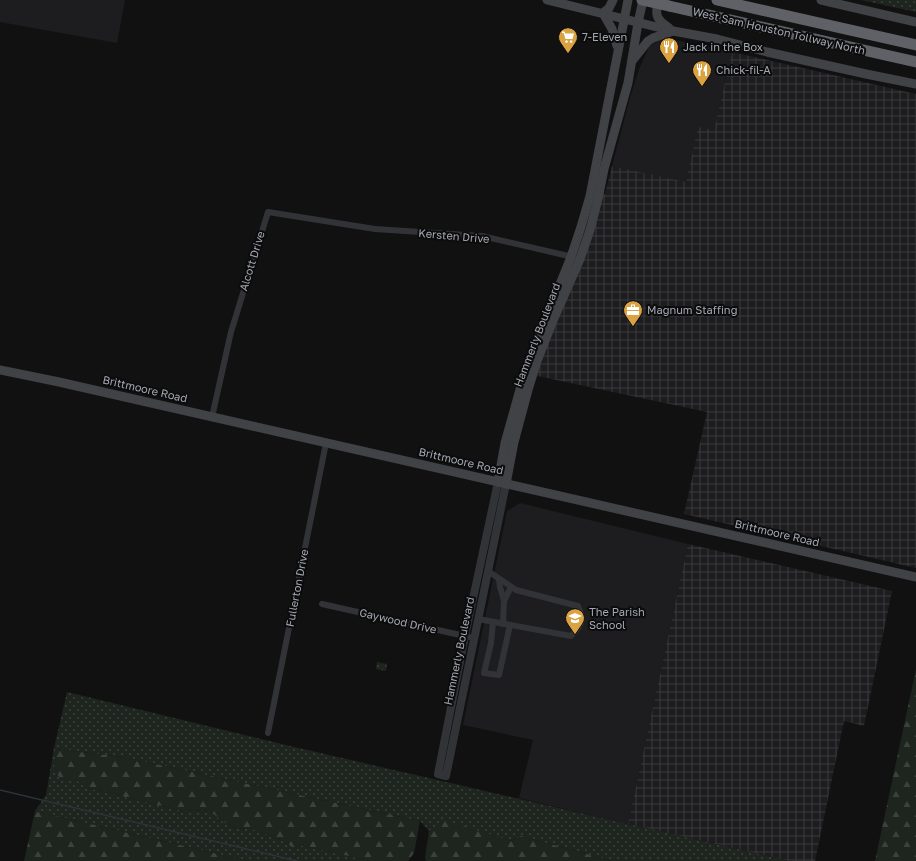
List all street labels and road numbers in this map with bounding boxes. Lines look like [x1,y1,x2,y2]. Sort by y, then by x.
street label: West Sam Houston Tollway North [692,4,867,57]
street label: Kersten Drive [418,226,490,245]
street label: Alcott Drive [236,229,267,292]
street label: Hammerly Boulevard [511,281,562,389]
street label: Brittmoore Road [102,372,189,405]
street label: Brittmoore Road [418,444,505,477]
street label: Brittmoore Road [734,516,821,549]
street label: Fullerton Drive [283,548,310,628]
street label: Hammerly Boulevard [441,596,476,706]
street label: Gaywood Drive [358,605,438,636]

